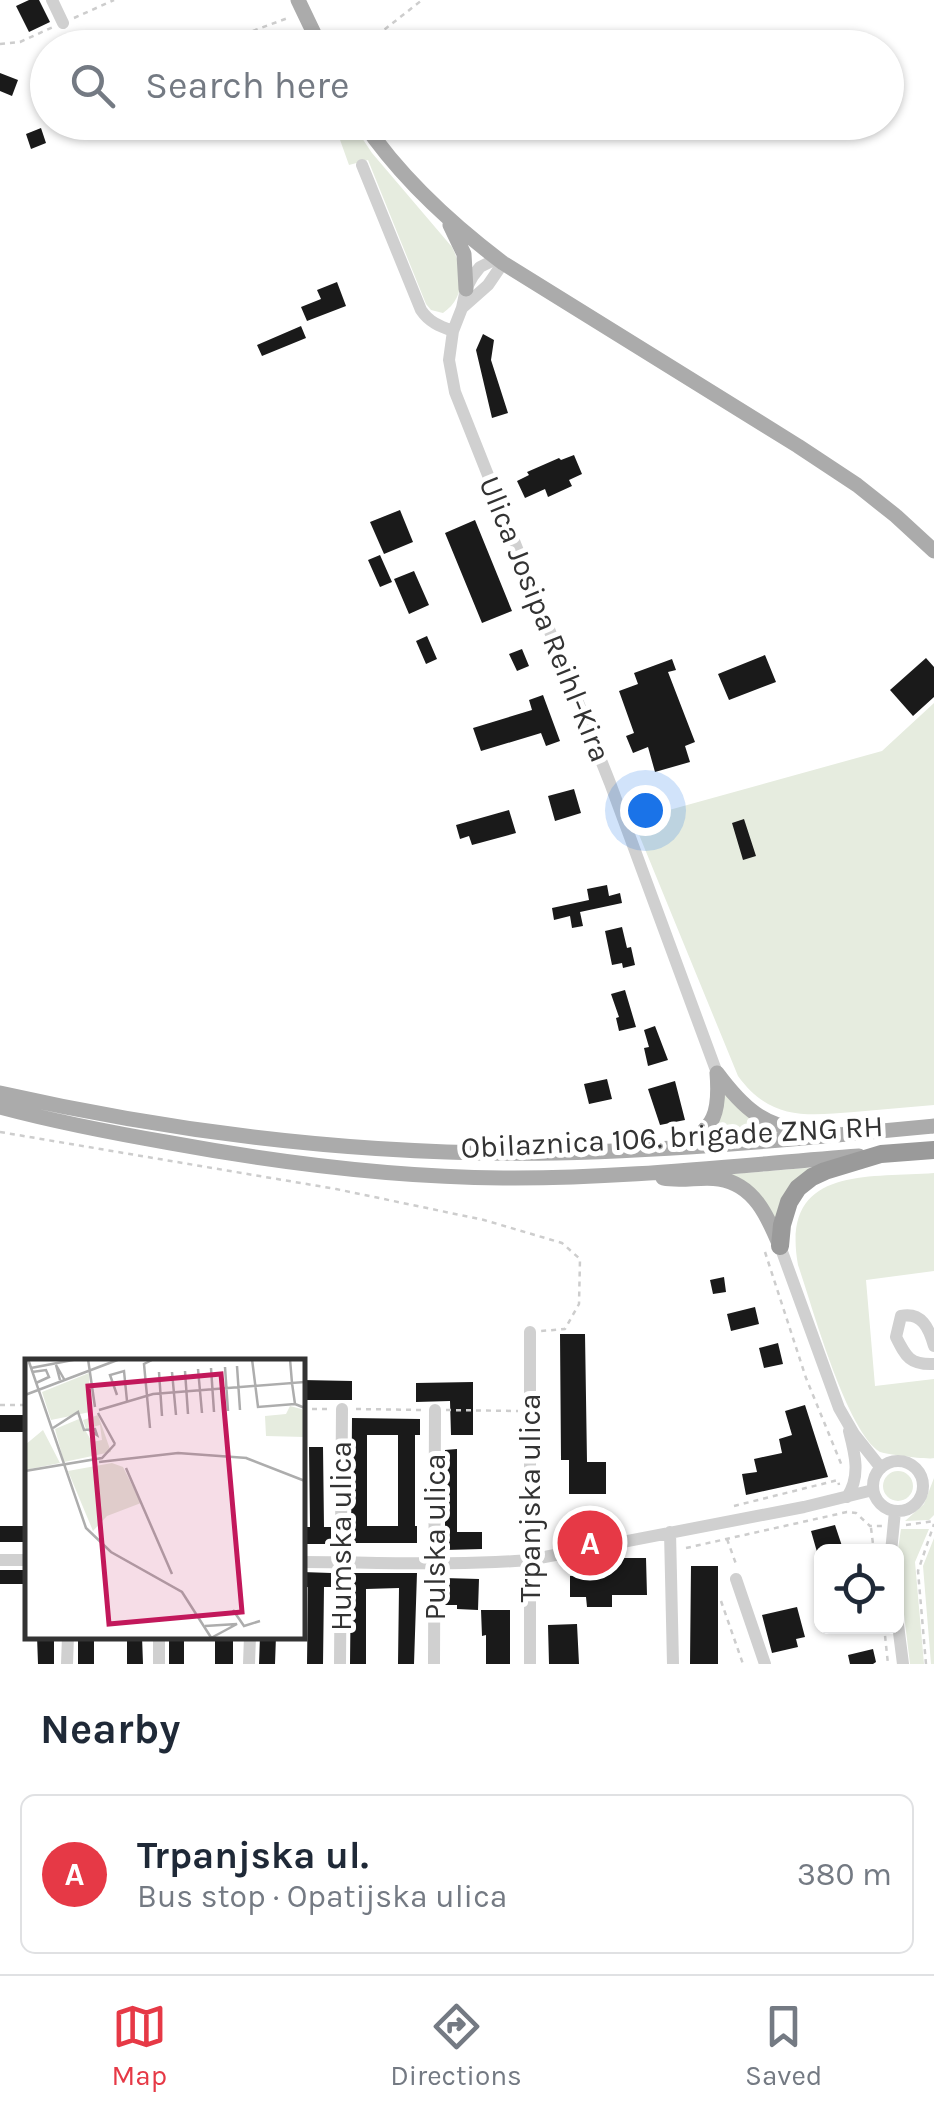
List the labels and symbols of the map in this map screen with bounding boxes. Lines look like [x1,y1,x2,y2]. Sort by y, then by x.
street label: Ulica Josipa Reihl-Kira [471,471,619,767]
your location [620,785,671,836]
street label: Obilaznica 106. brigade ZNG RH [460,1108,884,1166]
inset map [25,1359,305,1639]
street label: Trpanjska ulica [512,1393,548,1603]
street label: Humska ulica [323,1441,359,1631]
street label: Pulska ulica [417,1454,453,1620]
pin: A [558,1506,622,1580]

